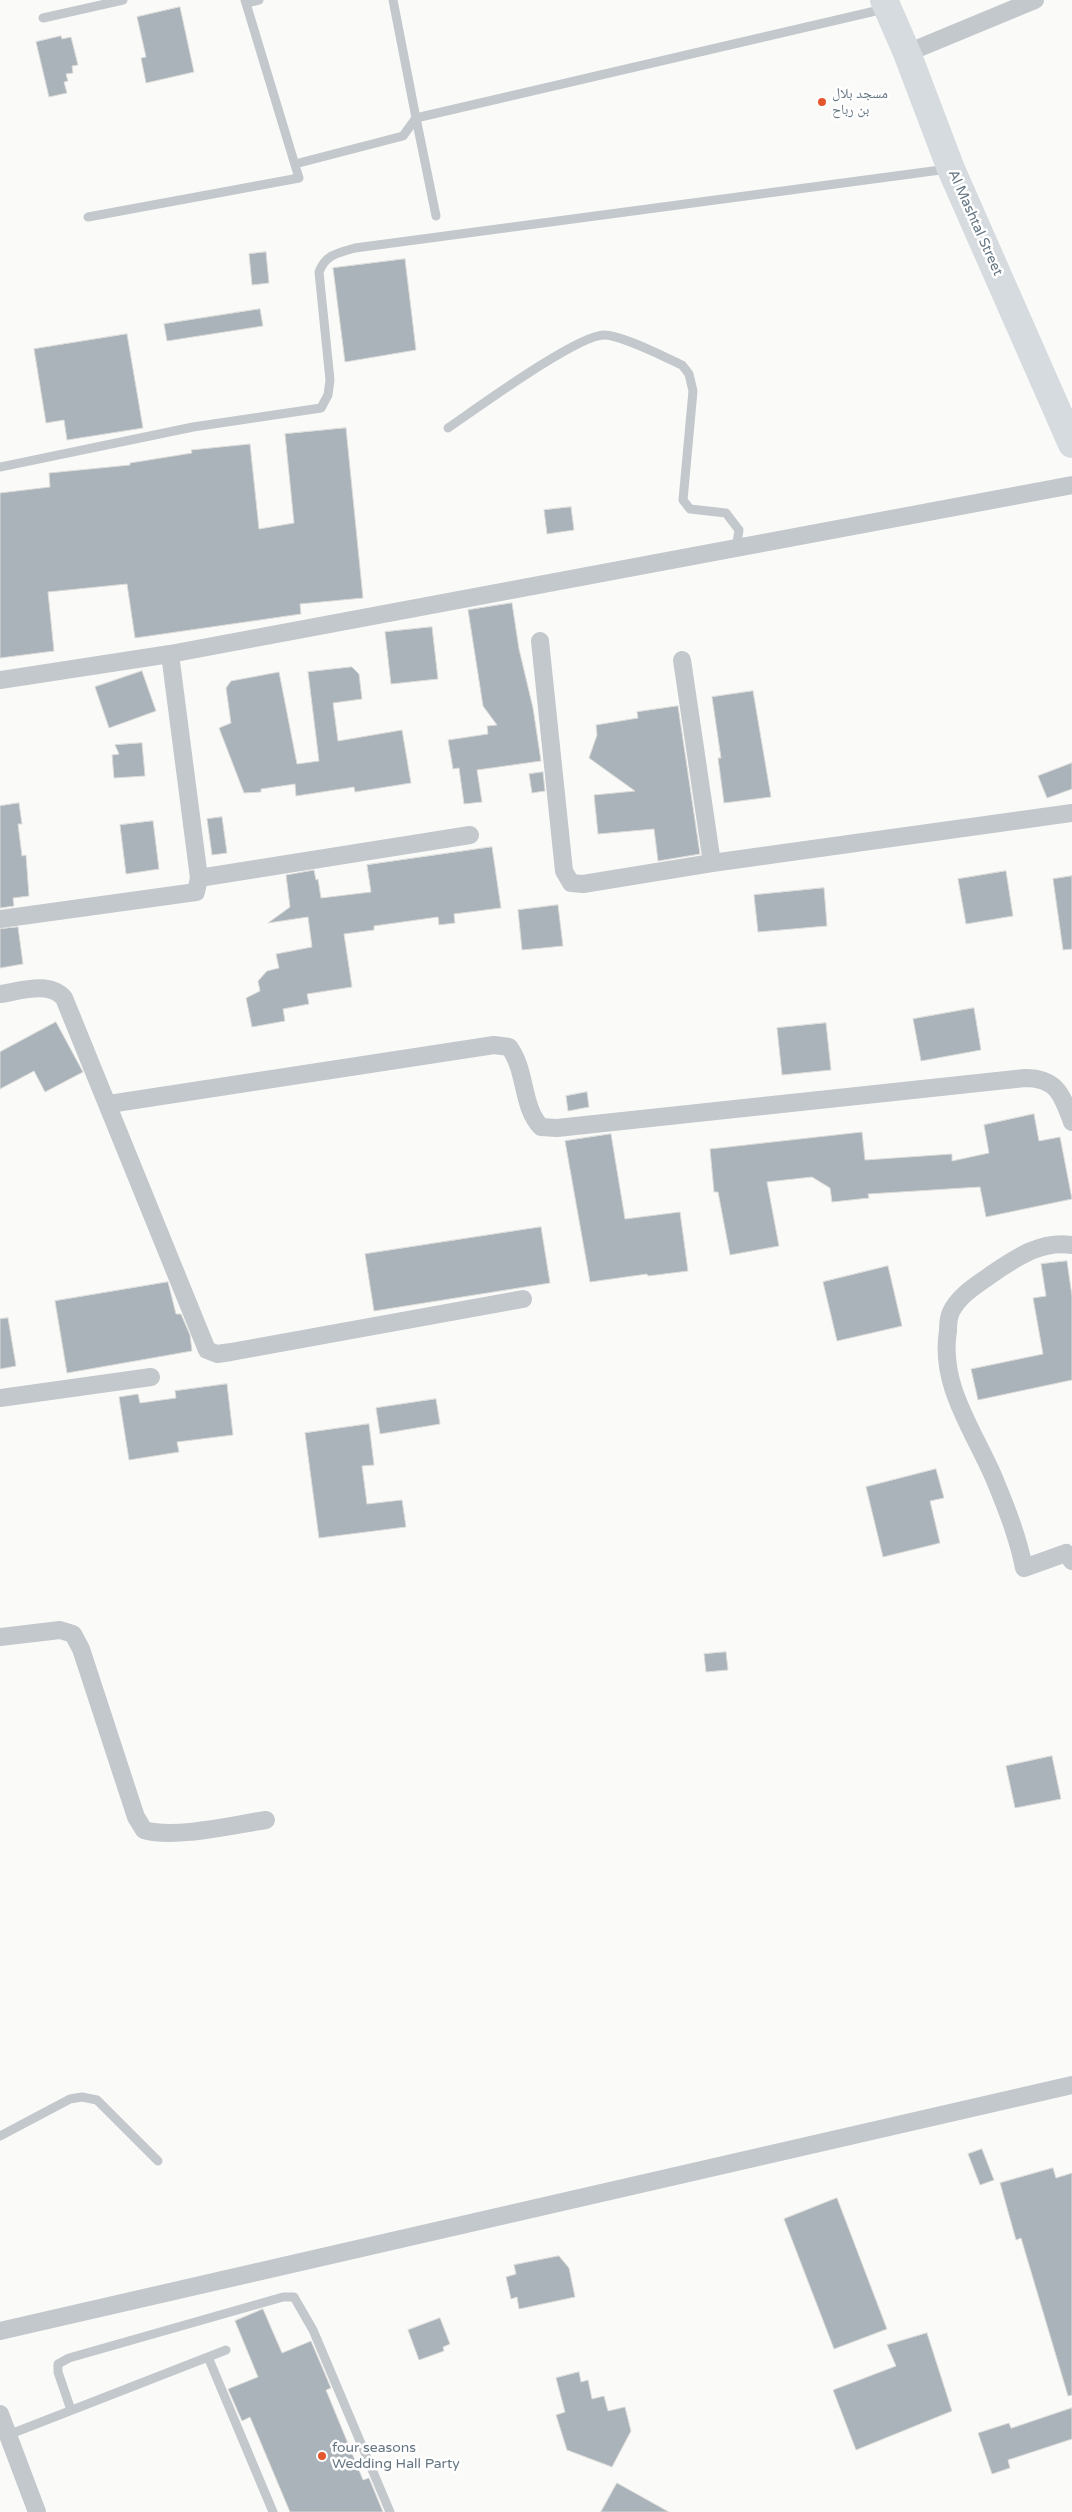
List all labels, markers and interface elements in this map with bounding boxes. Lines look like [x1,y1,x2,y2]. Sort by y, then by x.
place label: مسجد بلال بن رباح [832,86,888,118]
marker: مسجد بلال بن رباح [816,96,828,108]
street label: Al Mashtal Street [944,167,1006,279]
place label: four seasons Wedding Hall Party [332,2440,460,2472]
marker: four seasons Wedding Hall Party [316,2450,328,2462]

